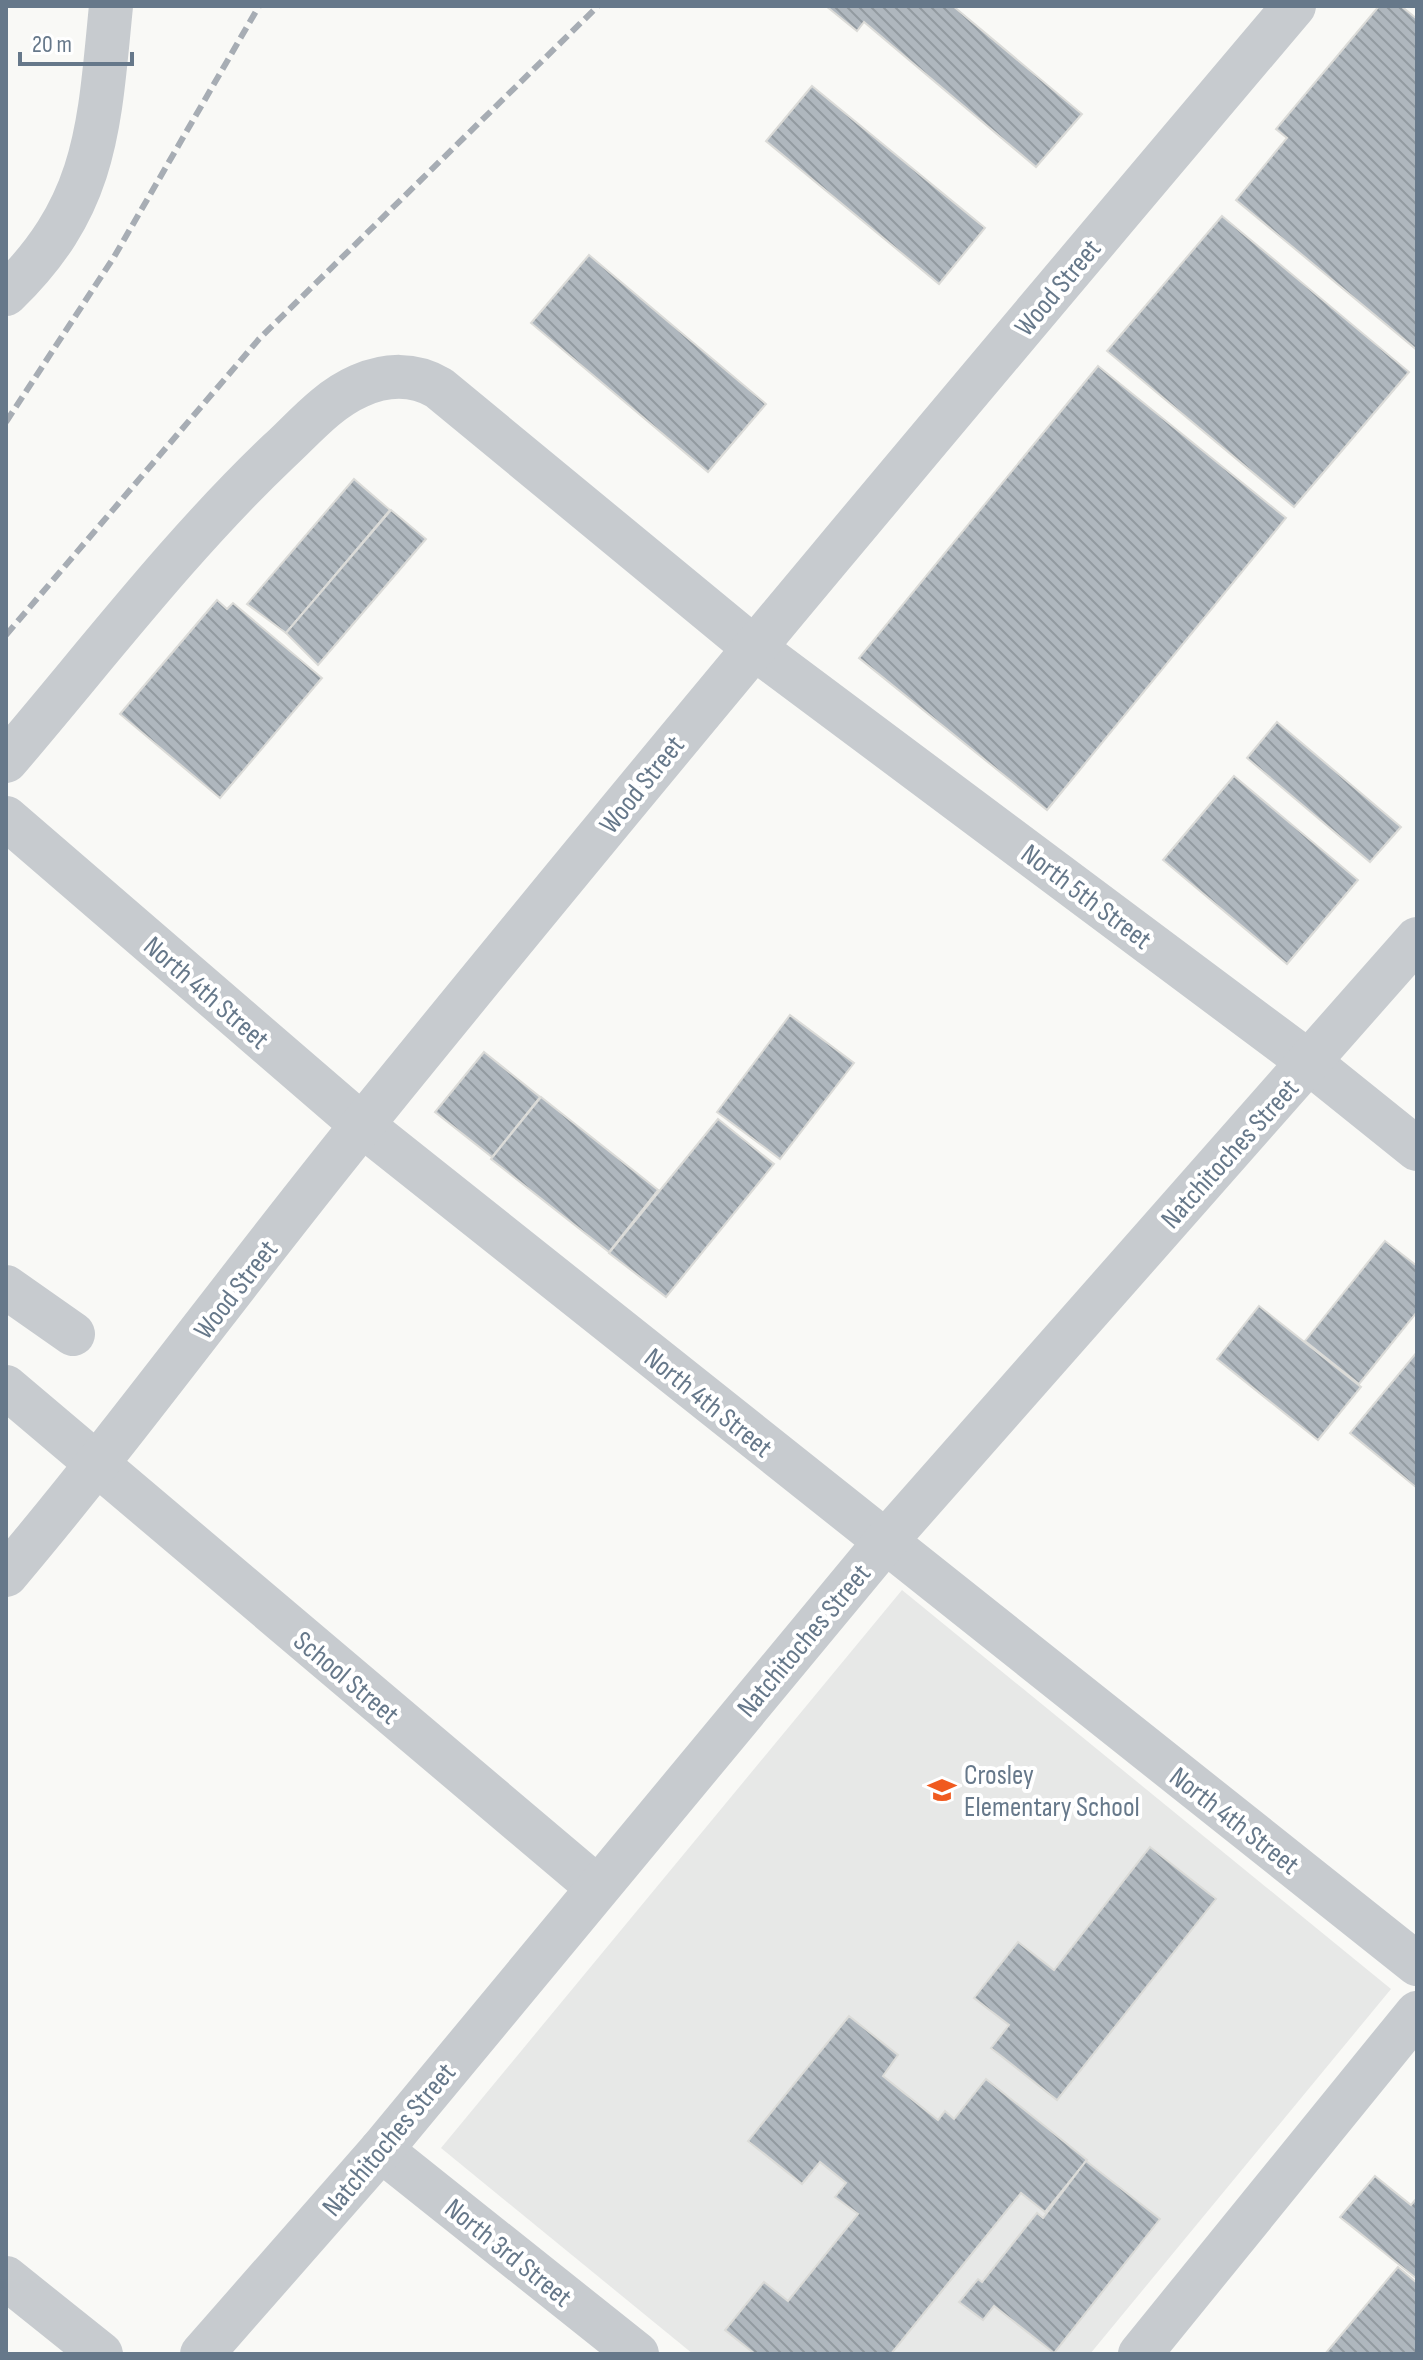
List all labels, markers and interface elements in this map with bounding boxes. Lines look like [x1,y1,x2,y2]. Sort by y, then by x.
scale bar [20,16,132,66]
text: 20 m [32,30,72,59]
street label: Wood Street [1008,233,1108,343]
street label: Wood Street [593,729,692,840]
street label: North 5th Street [1014,838,1158,957]
street label: North 4th Street [137,930,275,1056]
street label: Natchitoches Street [1154,1072,1306,1236]
street label: Wood Street [187,1234,285,1346]
street label: North 4th Street [637,1342,779,1465]
street label: Natchitoches Street [731,1558,878,1724]
street label: School Street [287,1625,405,1732]
place label: Crosley Elementary School [964,1759,1140,1824]
street label: North 4th Street [1163,1760,1305,1882]
school or university icon: Crosley Elementary School [927,1775,957,1805]
street label: Natchitoches Street [316,2057,463,2223]
street label: North 3rd Street [438,2192,578,2314]

